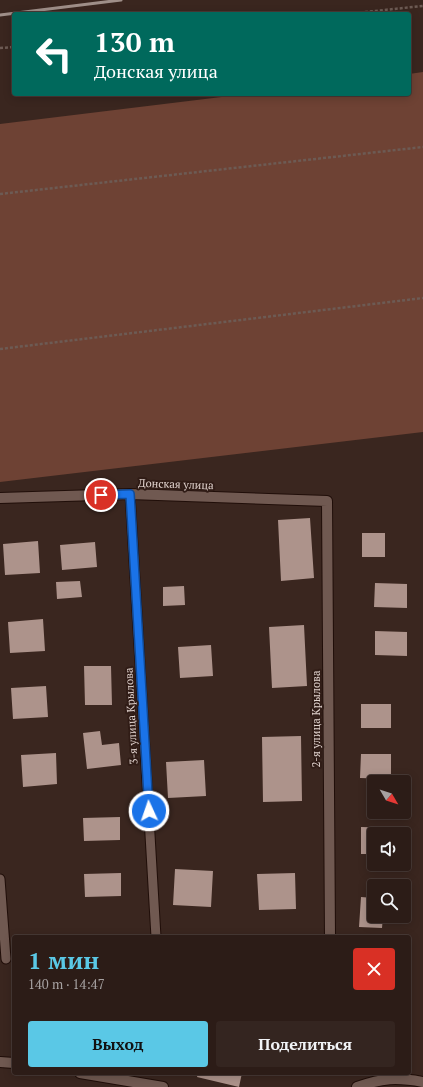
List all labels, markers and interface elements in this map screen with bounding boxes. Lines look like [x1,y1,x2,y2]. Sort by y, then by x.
text: 130 m [94,23,175,60]
icon: left [28,28,80,80]
text: Донская улица [94,59,218,83]
street label: Донская улица [138,476,214,492]
pin [84,478,118,512]
icon: arrive [90,484,112,506]
street label: 3-я улица Крылова [121,667,141,765]
street label: 2-я улица Крылова [309,670,323,768]
north arrow [367,775,411,819]
map controls [367,775,411,923]
position arrow [128,790,170,832]
button: sound [367,827,411,871]
button: search [367,879,411,923]
text: 1 мин [28,944,99,976]
button: close [353,948,395,990]
text: 140 m · 14:47 [28,975,105,993]
button: Выход [28,1021,208,1067]
button: Поделиться [216,1021,395,1067]

